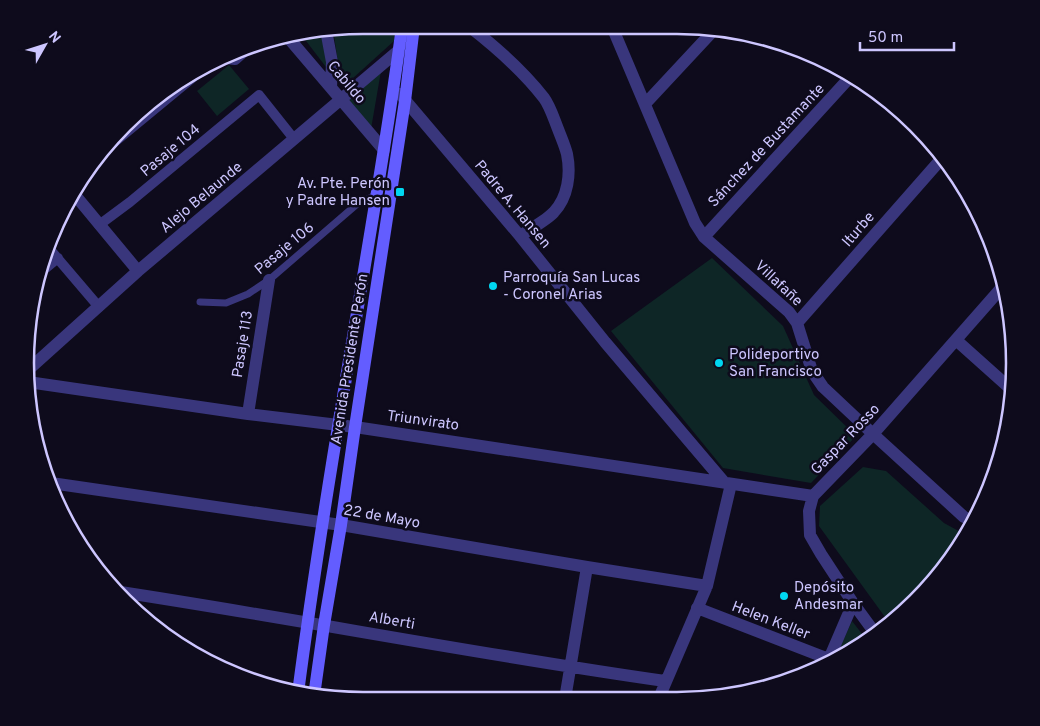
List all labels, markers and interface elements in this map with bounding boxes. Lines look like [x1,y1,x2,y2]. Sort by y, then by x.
north arrow [20,20,70,70]
scale bar [860,20,954,52]
text: N [44,29,64,47]
text: 50 m [868,29,903,48]
street label: Cabildo [322,57,369,108]
street label: Sánchez de Bustamante [705,80,829,212]
street label: Pasaje 104 [137,121,205,182]
street label: Padre A. Hansen [469,157,554,253]
street label: Alejo Belaunde [157,158,247,238]
place label: Av. Pte. Perón y Padre Hansen [286,175,390,211]
marker: Av. Pte. Perón y Padre Hansen [394,186,406,198]
street label: Iturbe [839,208,880,252]
street label: Pasaje 106 [251,219,319,280]
street label: Villafañe [750,257,806,311]
place label: Parroquía San Lucas - Coronel Arias [503,269,640,305]
street label: Avenida Presidente Perón [328,272,373,446]
marker: Parroquía San Lucas - Coronel Arias [487,280,499,292]
street label: Pasaje 113 [229,309,258,379]
place label: Polideportivo San Francisco [729,346,822,382]
marker: Polideportivo San Francisco [713,357,725,369]
street label: Gaspar Rosso [807,401,885,480]
street label: Triunvirato [386,407,460,436]
street label: 22 de Mayo [342,501,422,534]
place label: Depósito Andesmar [794,579,863,615]
marker: Depósito Andesmar [778,590,790,602]
street label: Helen Keller [729,598,812,645]
street label: Alberti [367,608,416,635]

